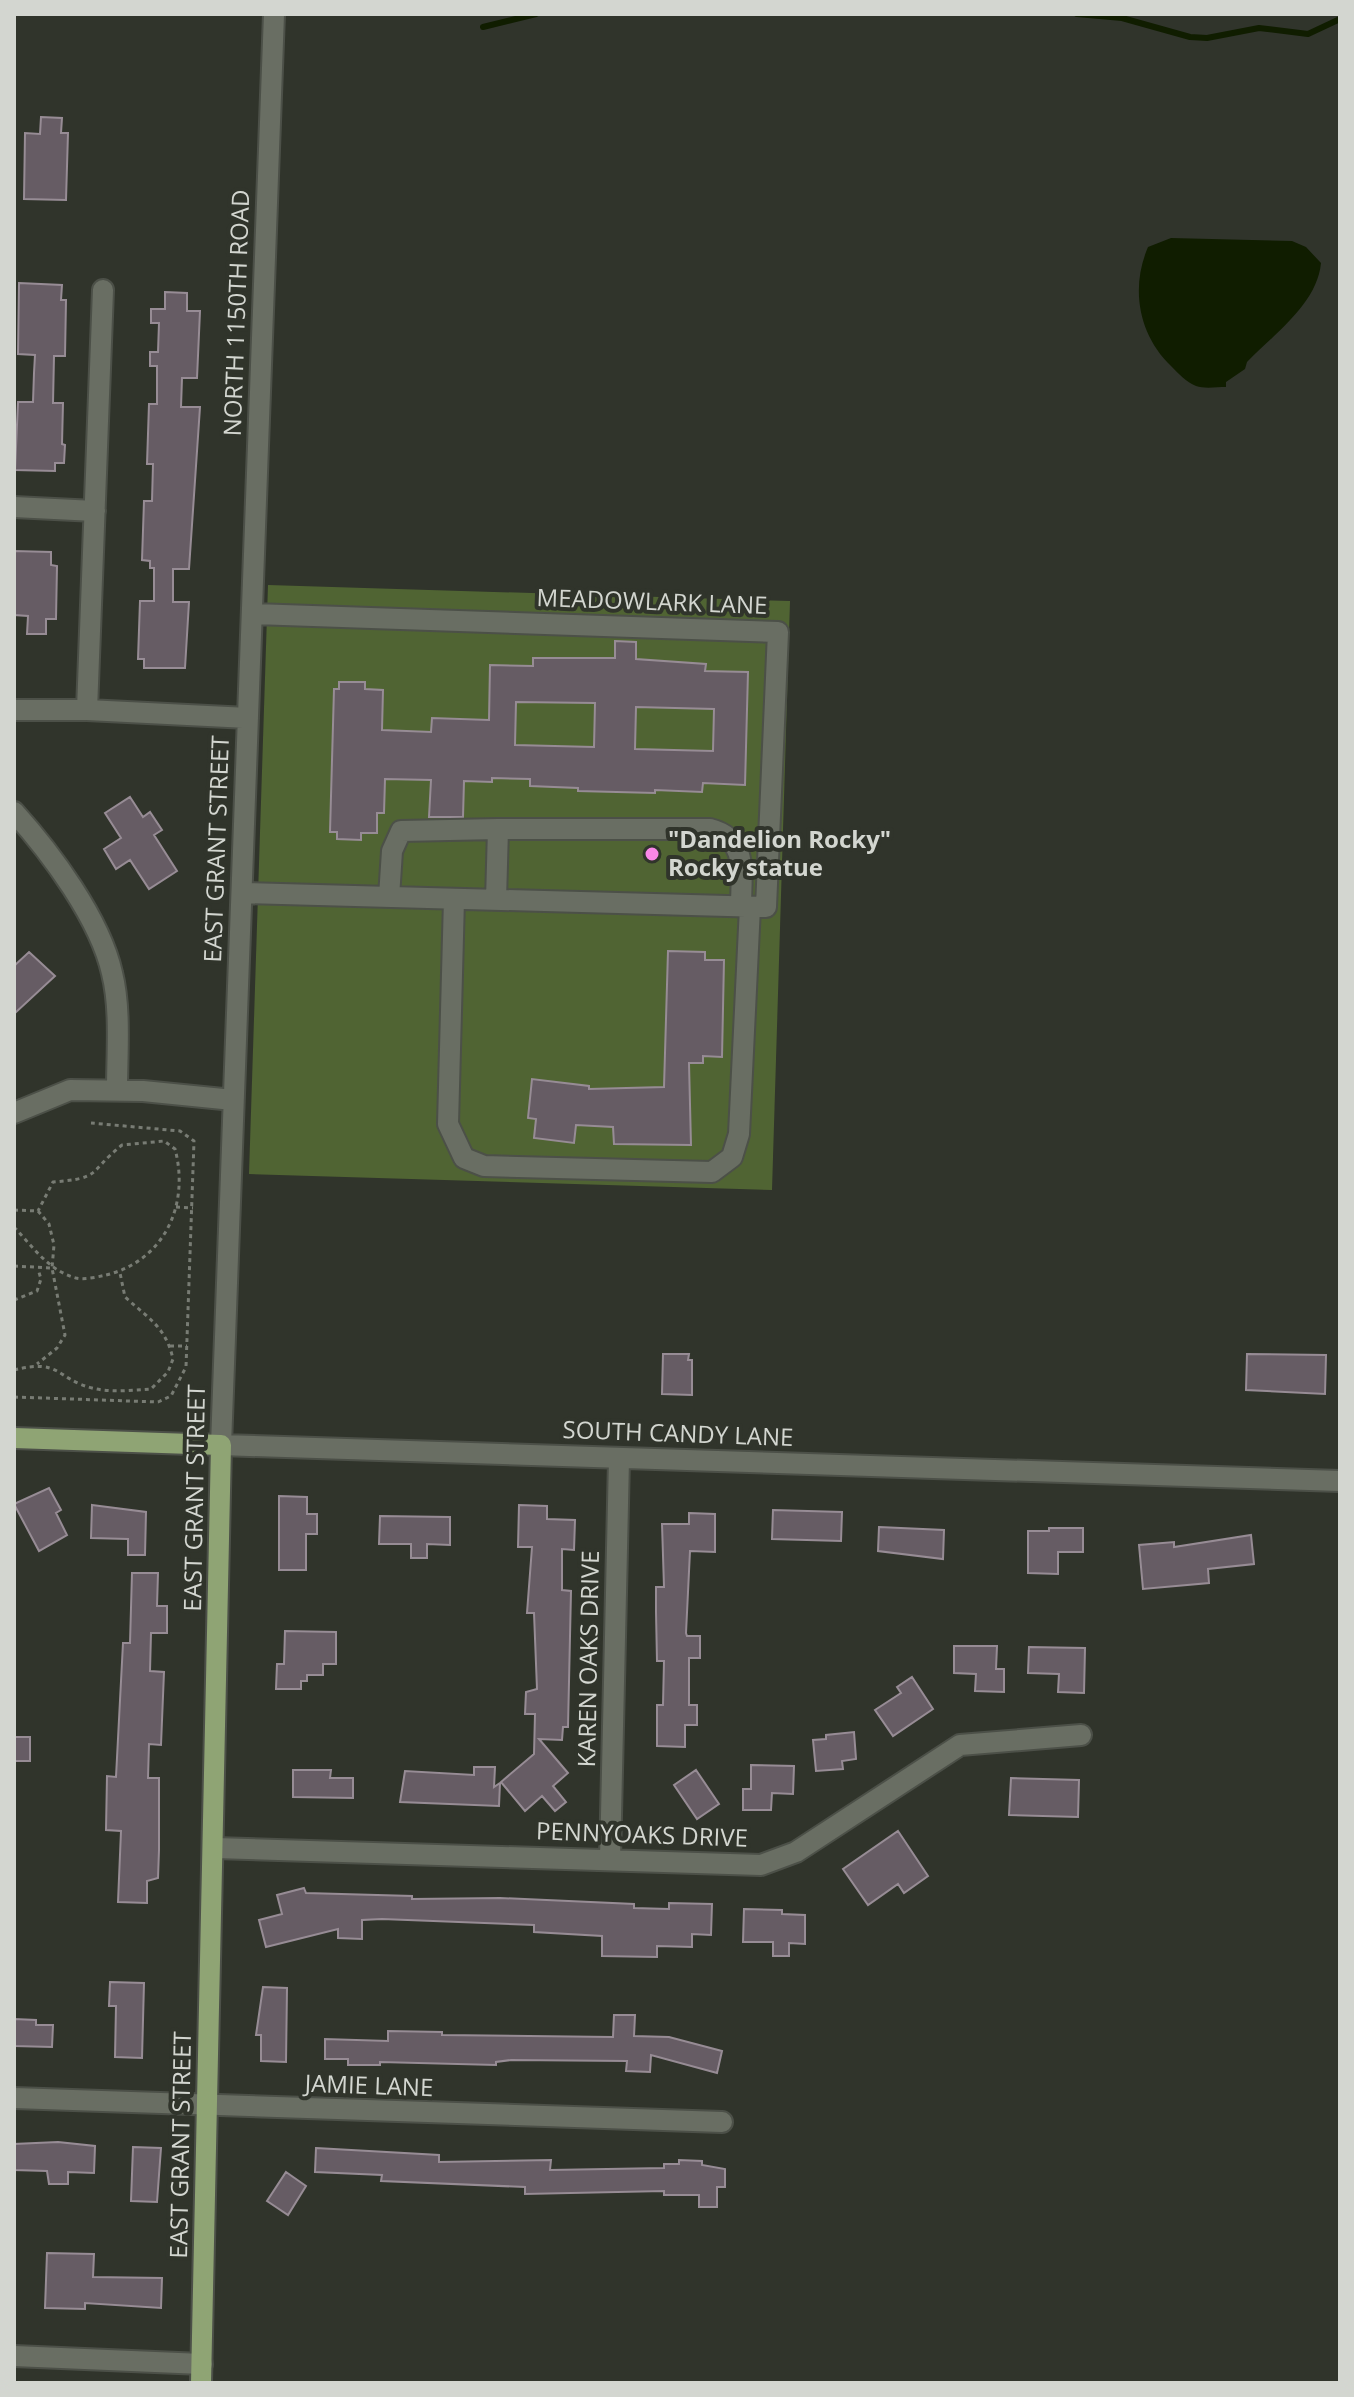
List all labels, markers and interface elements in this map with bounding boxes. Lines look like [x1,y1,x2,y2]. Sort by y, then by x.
street label: NORTH 1150TH ROAD [215,189,256,437]
street label: MEADOWLARK LANE [536,580,768,621]
street label: EAST GRANT STREET [195,735,236,963]
place label: "Dandelion Rocky" Rocky statue [668,822,891,883]
marker: "Dandelion Rocky" Rocky statue [643,845,661,863]
street label: EAST GRANT STREET [175,1384,212,1612]
street label: SOUTH CANDY LANE [562,1412,794,1453]
street label: KAREN OAKS DRIVE [569,1550,606,1768]
street label: PENNYOAKS DRIVE [536,1813,748,1854]
street label: EAST GRANT STREET [161,2031,198,2259]
street label: JAMIE LANE [302,2066,434,2103]

